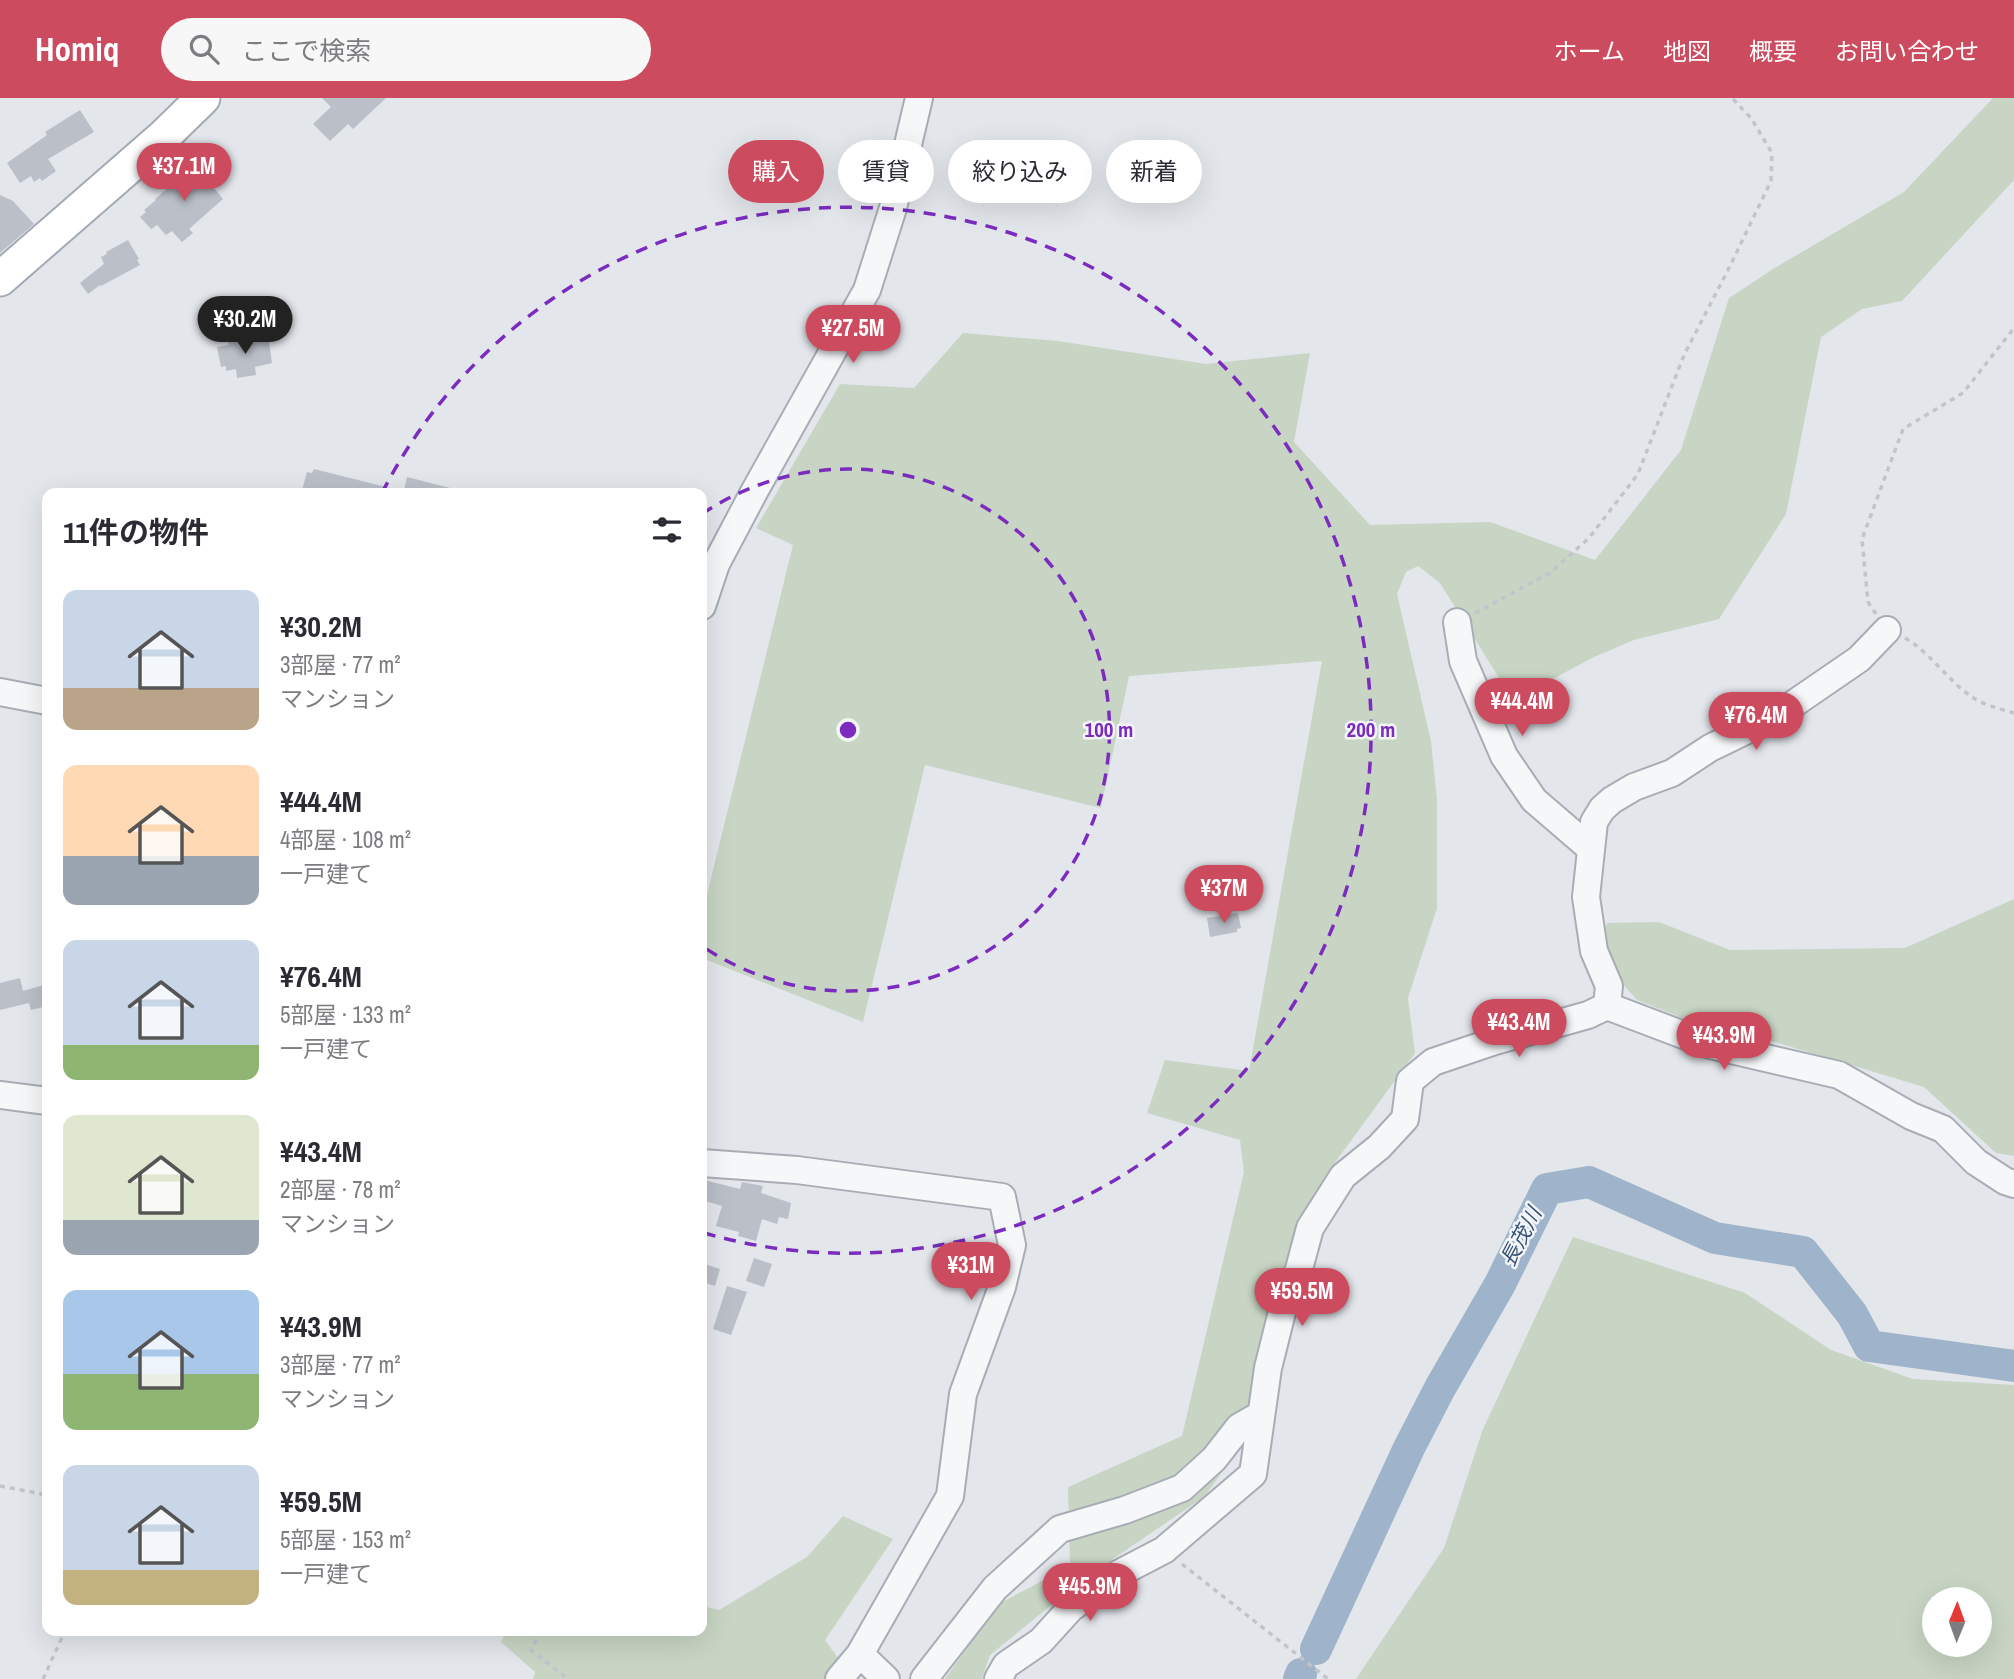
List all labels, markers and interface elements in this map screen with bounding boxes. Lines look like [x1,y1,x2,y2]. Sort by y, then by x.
search box [161,18,651,81]
text: Homiq [35,27,119,71]
icon: search [185,30,223,68]
text: ここで検索 [241,33,371,68]
text: ホーム [1554,35,1625,67]
text: 地図 [1663,35,1711,67]
text: 概要 [1749,35,1797,67]
text: お問い合わせ [1835,35,1979,67]
chip: 購入 [728,140,824,203]
chip: 賃貸 [838,140,934,203]
chip: 絞り込み [948,140,1092,203]
chip: 新着 [1106,140,1202,203]
pin: ¥37.1M [127,144,241,203]
text: ¥37.1M [153,150,215,181]
pin: ¥30.2M [188,296,302,356]
text: ¥30.2M [214,303,276,334]
pin: ¥27.5M [796,306,910,365]
text: ¥27.5M [822,312,884,343]
icon: filters [648,511,686,549]
text: 11件の物件 [63,512,209,552]
text: ¥30.2M [280,606,362,646]
icon: home [119,618,203,702]
text: 3部屋 · 77 m² [280,649,400,680]
pin: ¥44.4M [1465,678,1579,738]
text: マンション [280,683,395,714]
text: ¥44.4M [1491,685,1553,716]
pin: ¥76.4M [1699,692,1813,752]
text: ¥76.4M [1725,699,1787,730]
text: 100 m [1085,715,1133,744]
text: 200 m [1347,715,1395,744]
centre of rings [836,718,860,742]
text: ¥44.4M [280,781,362,821]
icon: home [119,793,203,877]
text: 4部屋 · 108 m² [280,824,411,855]
text: 一戸建て [280,858,372,889]
pin: ¥37M [1183,866,1265,925]
text: ¥37M [1200,872,1248,903]
text: ¥76.4M [280,956,362,996]
icon: home [119,968,203,1052]
text: 5部屋 · 133 m² [280,999,411,1030]
pin: ¥43.4M [1462,1000,1576,1059]
text: ¥43.4M [1488,1006,1550,1037]
pin: ¥43.9M [1667,1012,1781,1072]
text: ¥43.9M [1693,1019,1755,1050]
text: 一戸建て [280,1033,372,1064]
text: ¥43.4M [280,1131,362,1171]
icon: home [119,1143,203,1227]
text: 2部屋 · 78 m² [280,1174,400,1205]
water label: 長茂川 [1493,1200,1549,1271]
text: マンション [280,1208,395,1239]
pin: ¥31M [930,1242,1012,1302]
text: ¥31M [947,1249,995,1280]
pin: ¥59.5M [1245,1268,1359,1328]
text: ¥59.5M [1271,1275,1333,1306]
text: ¥43.9M [280,1306,362,1346]
icon: home [119,1318,203,1402]
text: 3部屋 · 77 m² [280,1349,400,1380]
text: マンション [280,1383,395,1414]
text: ¥59.5M [280,1481,362,1521]
icon: home [119,1493,203,1577]
text: 5部屋 · 153 m² [280,1524,411,1555]
text: 一戸建て [280,1558,372,1589]
pin: ¥45.9M [1033,1564,1147,1623]
text: ¥45.9M [1059,1570,1121,1601]
north arrow [1922,1587,1992,1657]
map controls [1922,1587,1992,1657]

